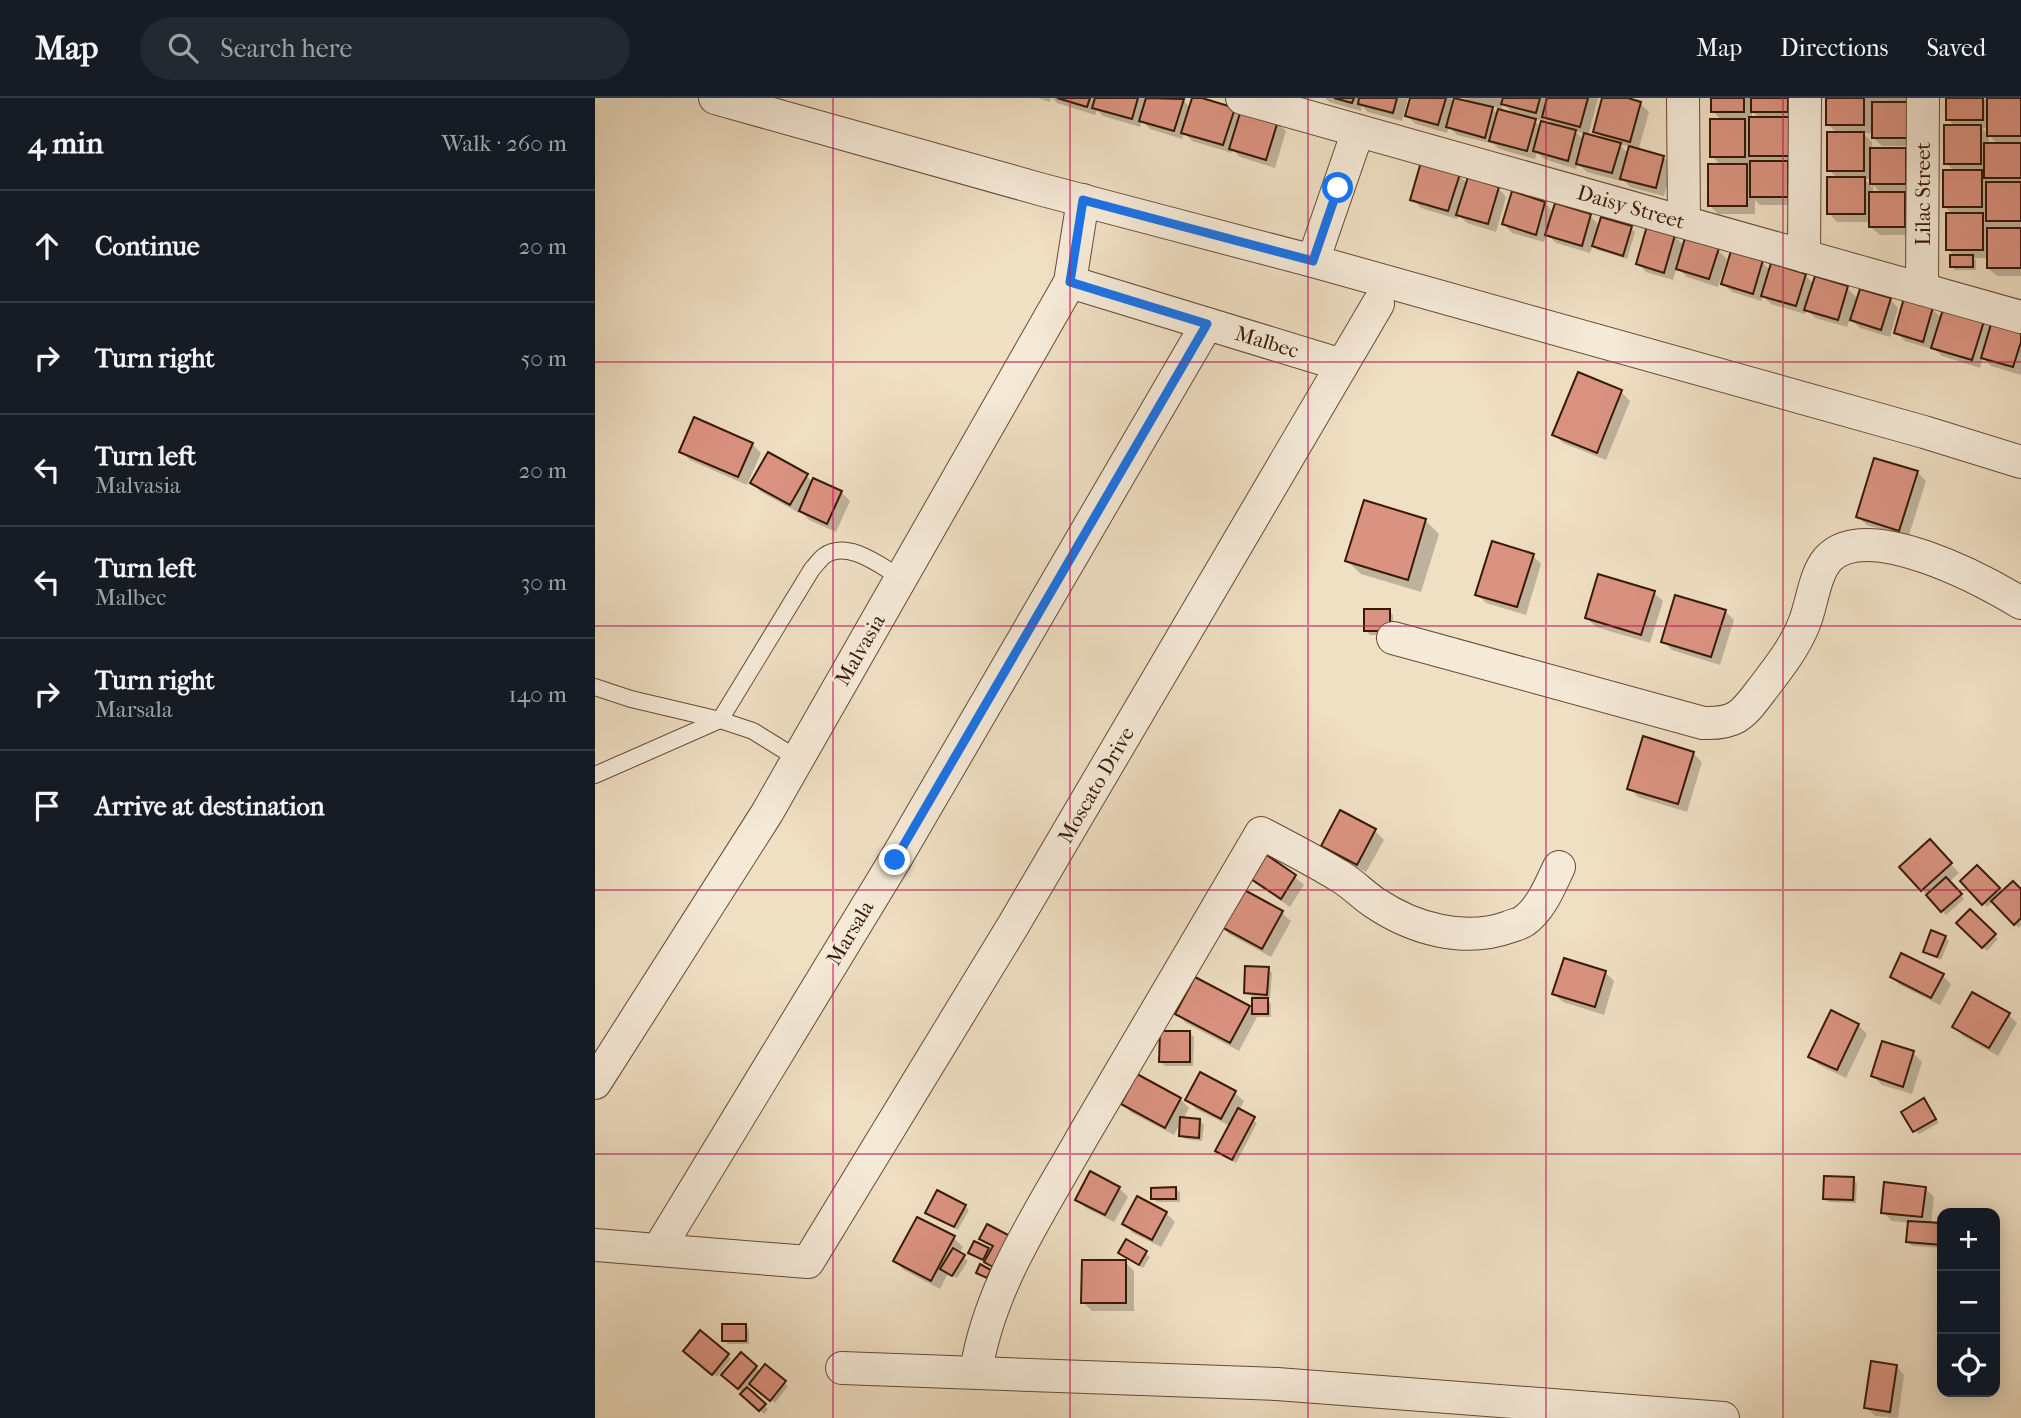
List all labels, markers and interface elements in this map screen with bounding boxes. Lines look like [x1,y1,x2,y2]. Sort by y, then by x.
search box [140,17,630,80]
text: Map [35,29,98,68]
icon: search [164,29,202,67]
text: Search here [220,33,352,64]
text: Map [1696,34,1742,62]
text: Directions [1780,34,1888,62]
text: Saved [1926,34,1986,62]
text: 4 min [28,126,103,161]
text: Walk · 260 m [442,130,567,157]
street label: Lilac Street [1911,142,1935,246]
route start [1322,172,1353,203]
street label: Daisy Street [1574,180,1688,234]
icon: ahead [28,227,66,265]
text: Continue [95,231,200,262]
text: 20 m [518,233,567,260]
street label: Malbec [1232,321,1302,363]
icon: right [28,339,66,377]
text: Turn right [95,343,215,374]
text: 50 m [520,345,567,372]
text: Turn left [95,441,196,472]
icon: left [28,451,66,489]
text: 20 m [518,457,567,484]
text: Malvasia [95,472,181,499]
text: Turn left [95,553,196,584]
icon: left [28,563,66,601]
text: 30 m [521,569,567,596]
text: Malbec [95,584,166,611]
street label: Malvasia [830,610,890,690]
text: Turn right [95,665,215,696]
icon: right [28,675,66,713]
text: 140 m [508,681,567,708]
text: Marsala [95,696,173,723]
street label: Moscato Drive [1053,723,1139,847]
icon: arrive [28,787,66,825]
text: Arrive at destination [95,791,325,822]
route end [879,844,910,875]
street label: Marsala [821,896,879,970]
map controls [1937,1208,2000,1397]
button: + [1937,1208,2000,1271]
button: − [1937,1271,2000,1334]
button: locate [1937,1334,2000,1397]

